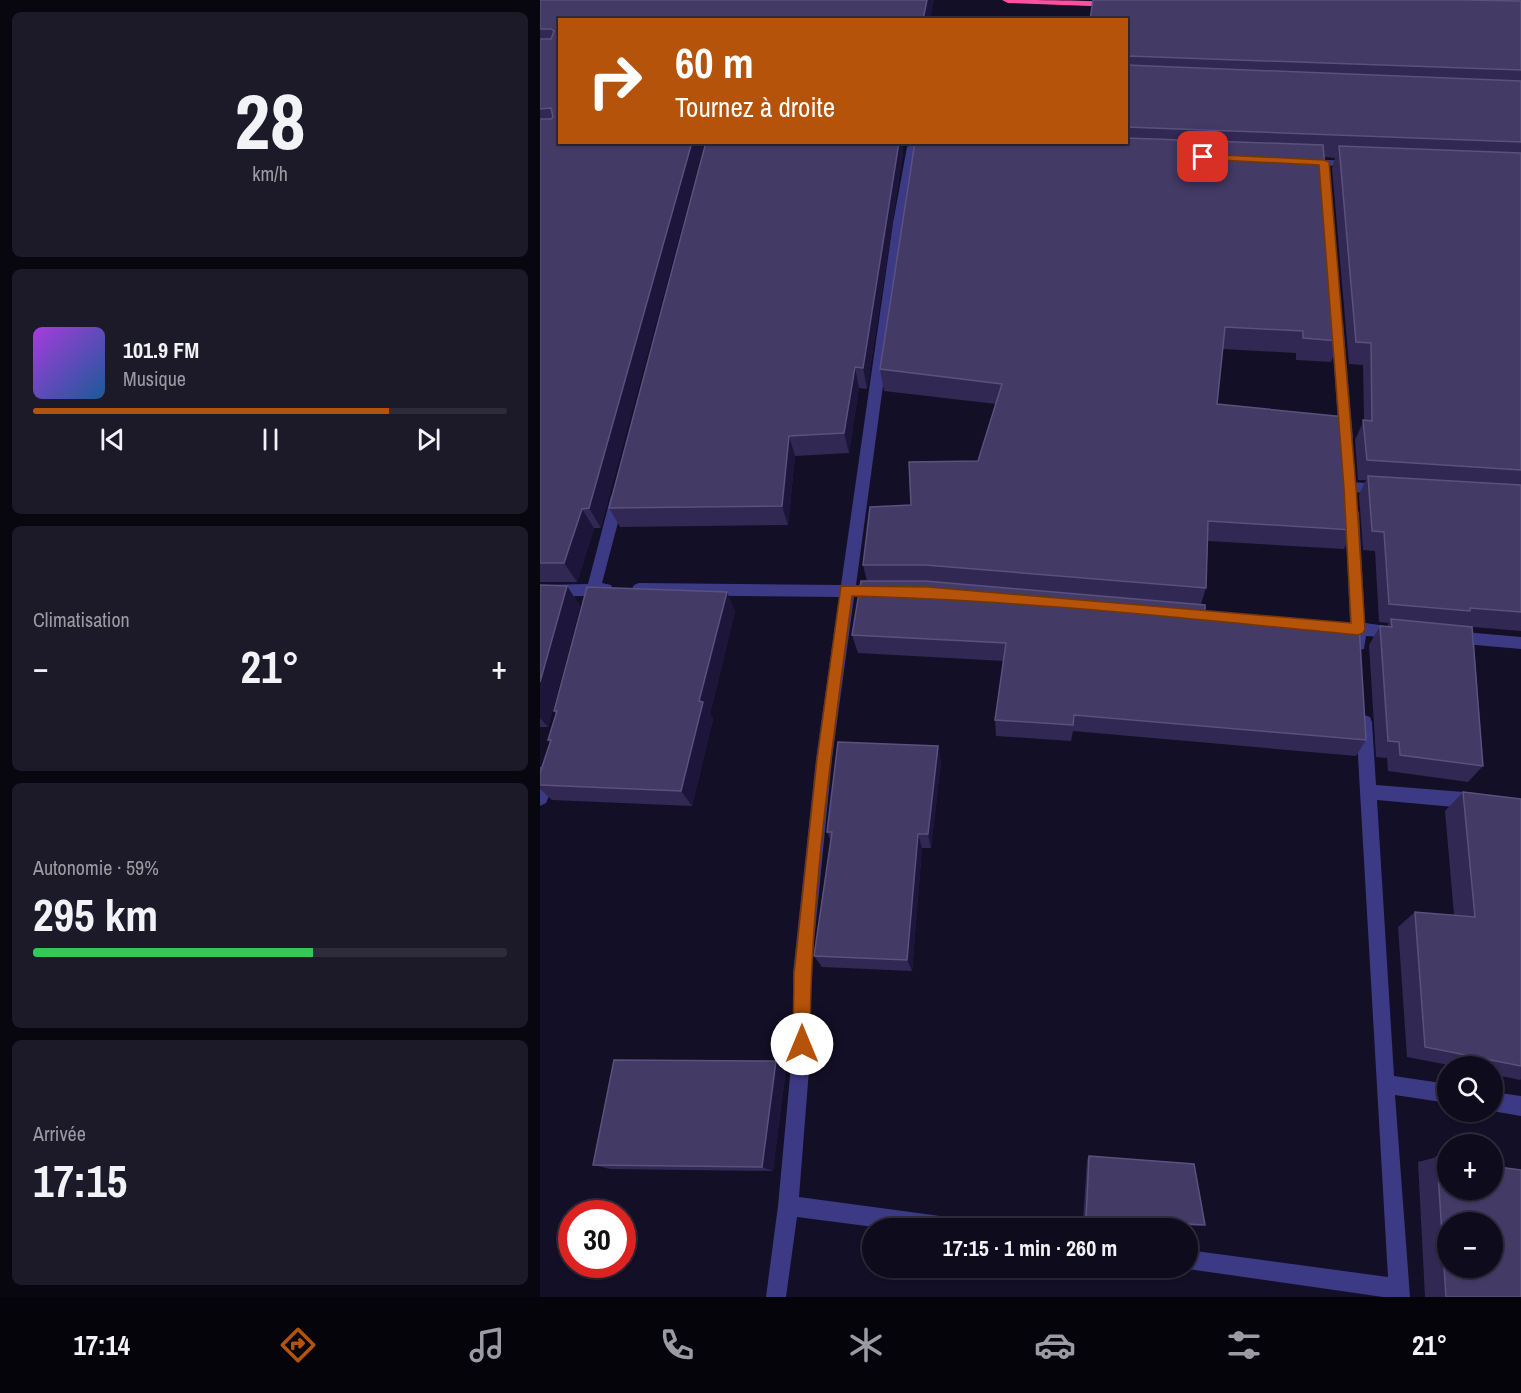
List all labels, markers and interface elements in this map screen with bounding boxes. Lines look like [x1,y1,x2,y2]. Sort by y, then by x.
text: 60 m [675,35,754,91]
icon: right [576,42,654,120]
text: 28 [234,68,306,173]
text: Tournez à droite [675,89,835,125]
pin [1177,131,1228,182]
icon: arrive [1186,140,1219,173]
text: km/h [252,160,288,187]
text: 101.9 FM [123,335,199,365]
text: Musique [123,365,186,392]
icon: previous [96,423,129,456]
icon: pause [254,423,287,456]
icon: next [412,423,445,456]
text: Climatisation [33,606,130,633]
text: 21° [240,636,300,697]
text: − [33,645,49,689]
text: + [491,645,507,689]
text: Autonomie · 59% [33,854,159,881]
text: 295 km [33,884,158,945]
position arrow [770,1012,834,1076]
map controls [1437,1056,1503,1278]
button: search [1437,1056,1503,1122]
text: Arrivée [33,1120,86,1147]
button: + [1437,1134,1503,1200]
text: 17:15 [33,1150,127,1211]
speed limit sign: 30 [558,1200,636,1278]
button: − [1437,1212,1503,1278]
text: 17:15 · 1 min · 260 m [943,1233,1117,1263]
icon: directions [277,1324,319,1366]
icon: music [466,1324,508,1366]
icon: phone [656,1324,698,1366]
icon: climate [845,1324,887,1366]
icon: car [1034,1324,1076,1366]
icon: filters [1223,1324,1265,1366]
text: 17:14 [74,1327,130,1363]
text: 21° [1412,1327,1447,1363]

